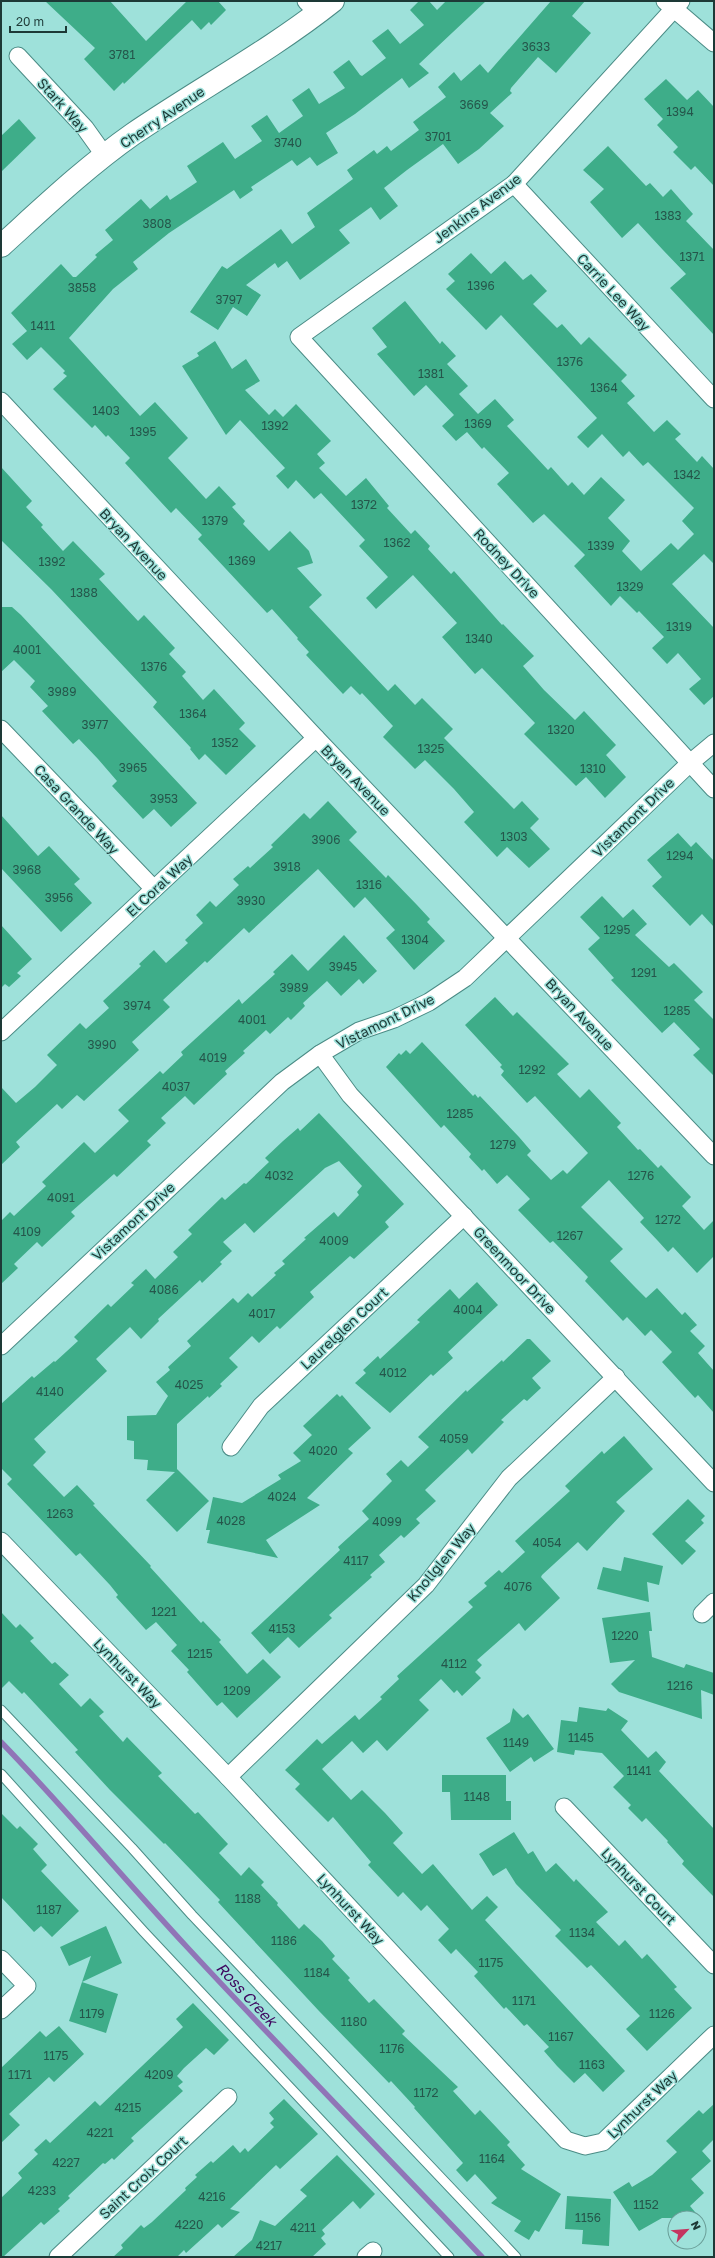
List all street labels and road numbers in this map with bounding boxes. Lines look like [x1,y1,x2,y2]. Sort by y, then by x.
street label: Stark Way [34,74,92,136]
street label: Cherry Avenue [116,82,208,152]
street label: Jenkins Avenue [430,170,524,246]
street label: Carrie Lee Way [574,250,654,334]
street label: Bryan Avenue [96,505,172,583]
street label: Rodney Drive [470,525,544,601]
street label: Bryan Avenue [318,741,394,819]
street label: Casa Grande Way [31,761,123,858]
street label: Vistamont Drive [589,774,677,860]
street label: El Coral Way [122,850,196,920]
street label: Bryan Avenue [542,975,618,1053]
street label: Vistamont Drive [333,990,437,1052]
street label: Vistamont Drive [88,1178,178,1264]
street label: Greenmoor Drive [470,1223,560,1317]
street label: Laurelglen Court [297,1283,391,1373]
street label: Knollglen Way [403,1519,479,1605]
street label: Lynhurst Way [90,1634,166,1712]
street label: Lynhurst Court [598,1844,680,1928]
street label: Lynhurst Way [314,1870,388,1948]
street label: Lynhurst Way [603,2066,681,2142]
street label: Saint Croix Court [95,2132,191,2222]

